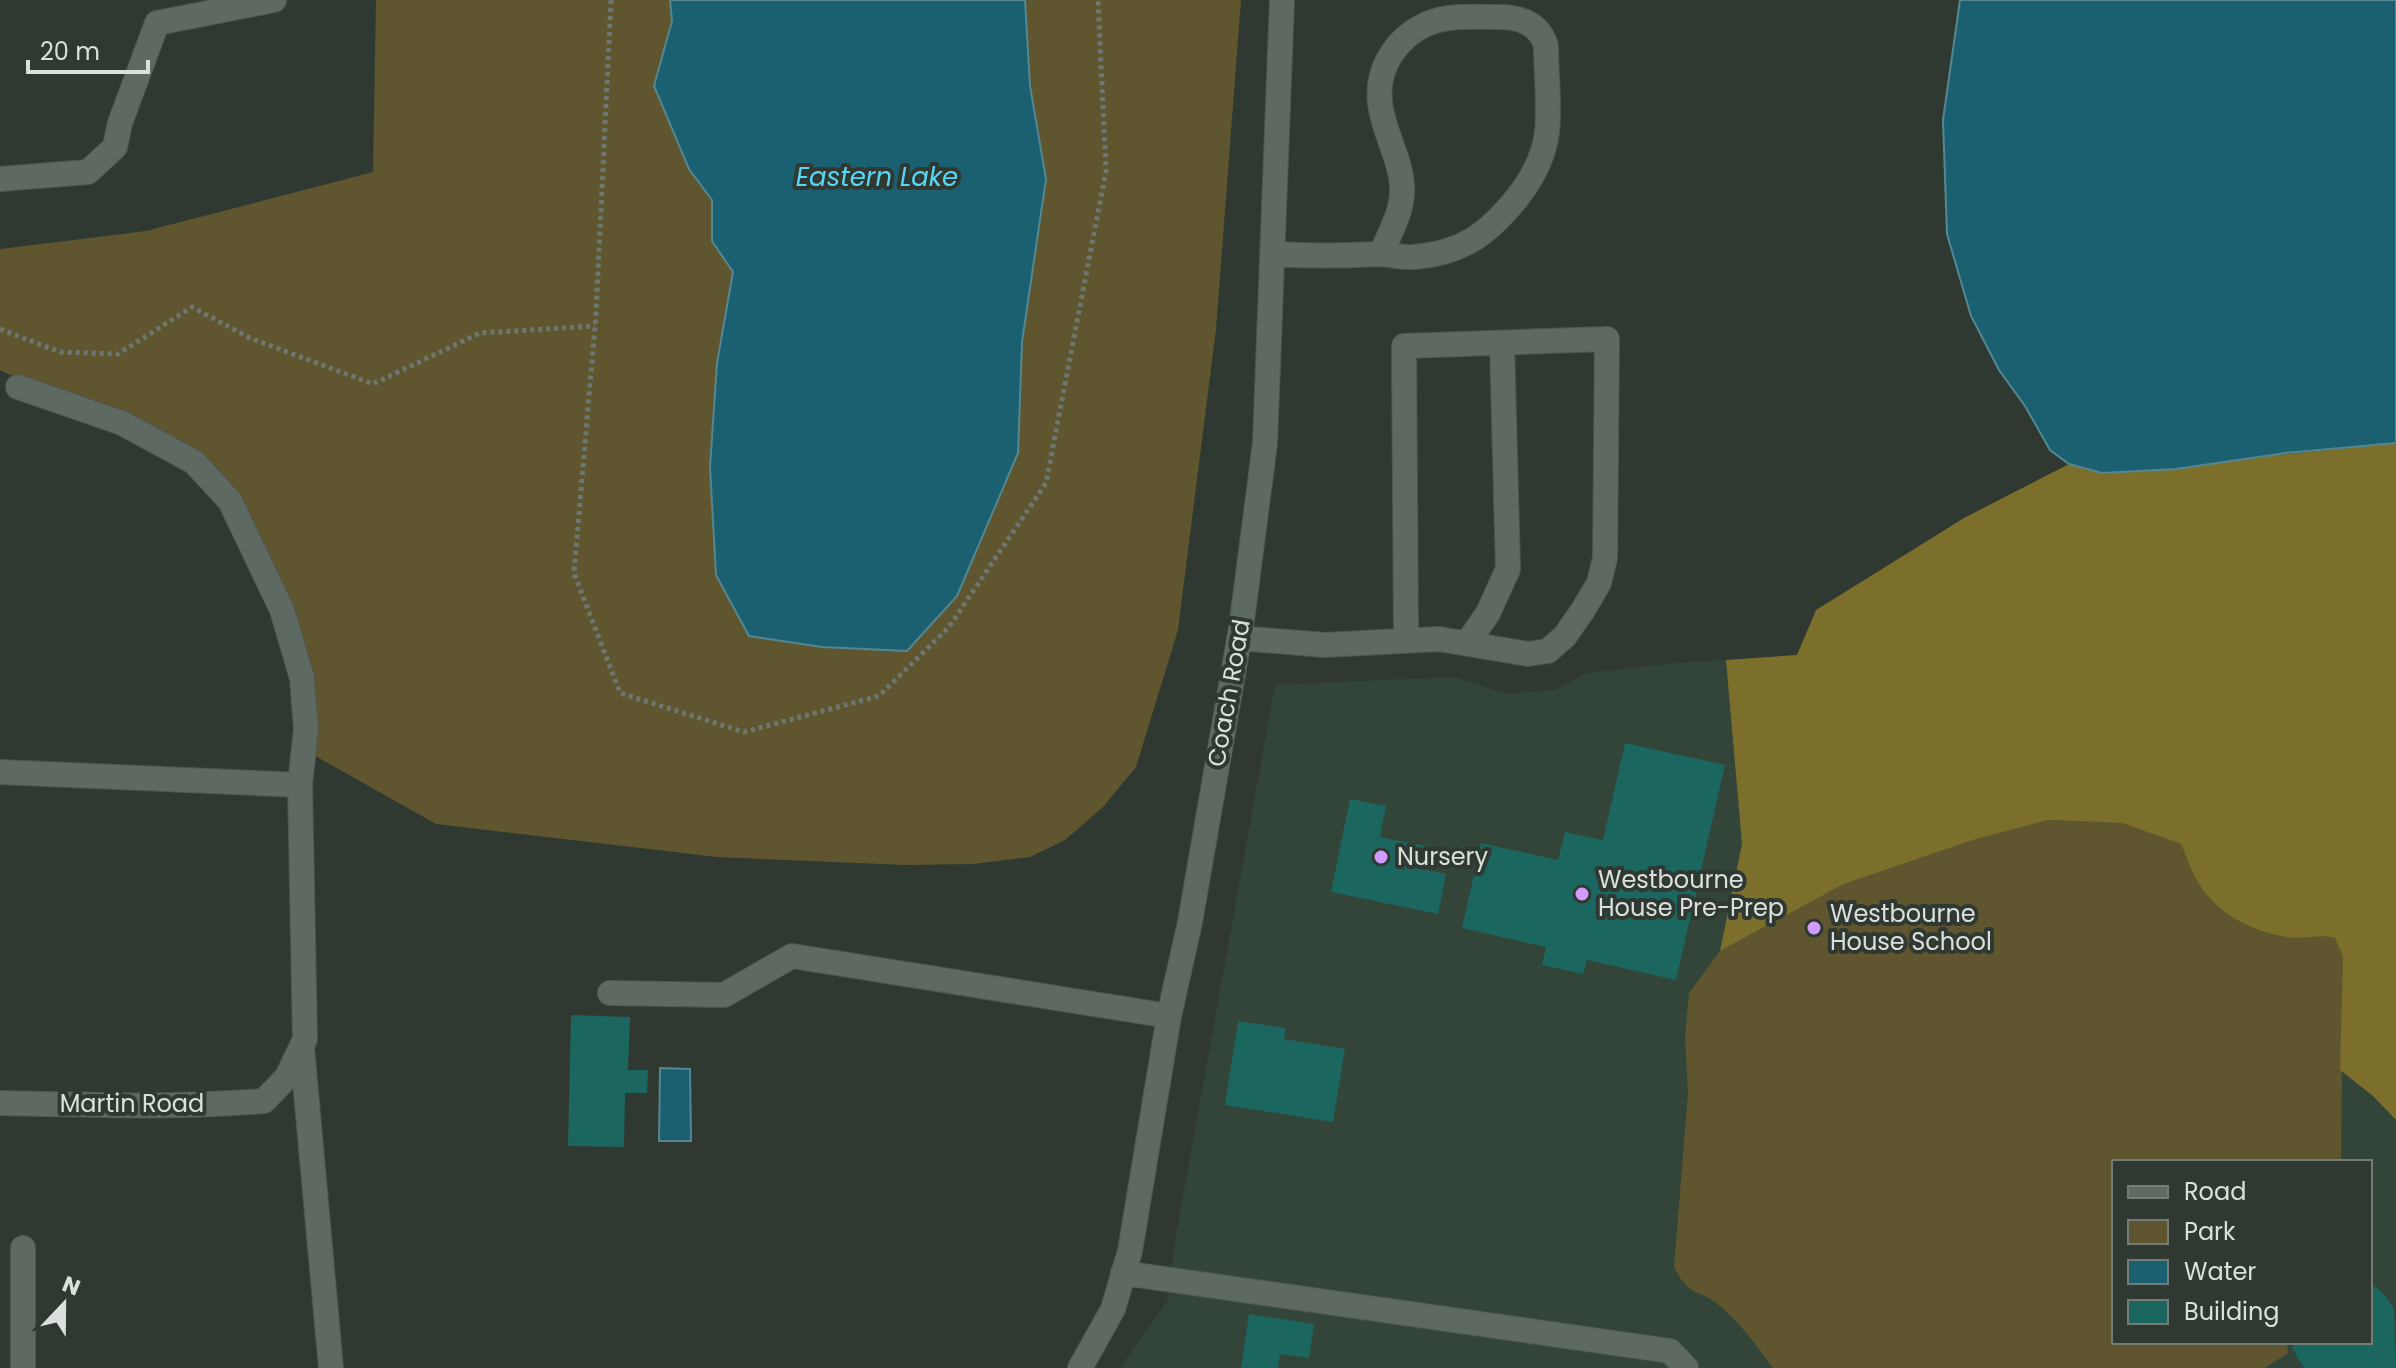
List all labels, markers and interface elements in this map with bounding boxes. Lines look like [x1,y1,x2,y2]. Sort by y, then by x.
scale bar [28,24,148,74]
text: 20 m [40,35,100,68]
water label: Eastern Lake [796,159,958,195]
street label: Coach Road [1199,617,1258,769]
place label: Nursery [1397,840,1489,873]
marker: Nursery [1372,848,1390,866]
place label: Westbourne House Pre-Prep [1598,863,1784,924]
marker: Westbourne House Pre-Prep [1573,885,1591,903]
place label: Westbourne House School [1830,897,1992,958]
marker: Westbourne House School [1805,919,1823,937]
street label: Martin Road [60,1087,204,1120]
legend [2112,1160,2372,1344]
text: Road [2184,1175,2246,1208]
text: Park [2184,1215,2236,1248]
text: Water [2184,1255,2256,1288]
north arrow [24,1264,104,1344]
text: N [58,1268,85,1303]
text: Building [2184,1295,2280,1328]

